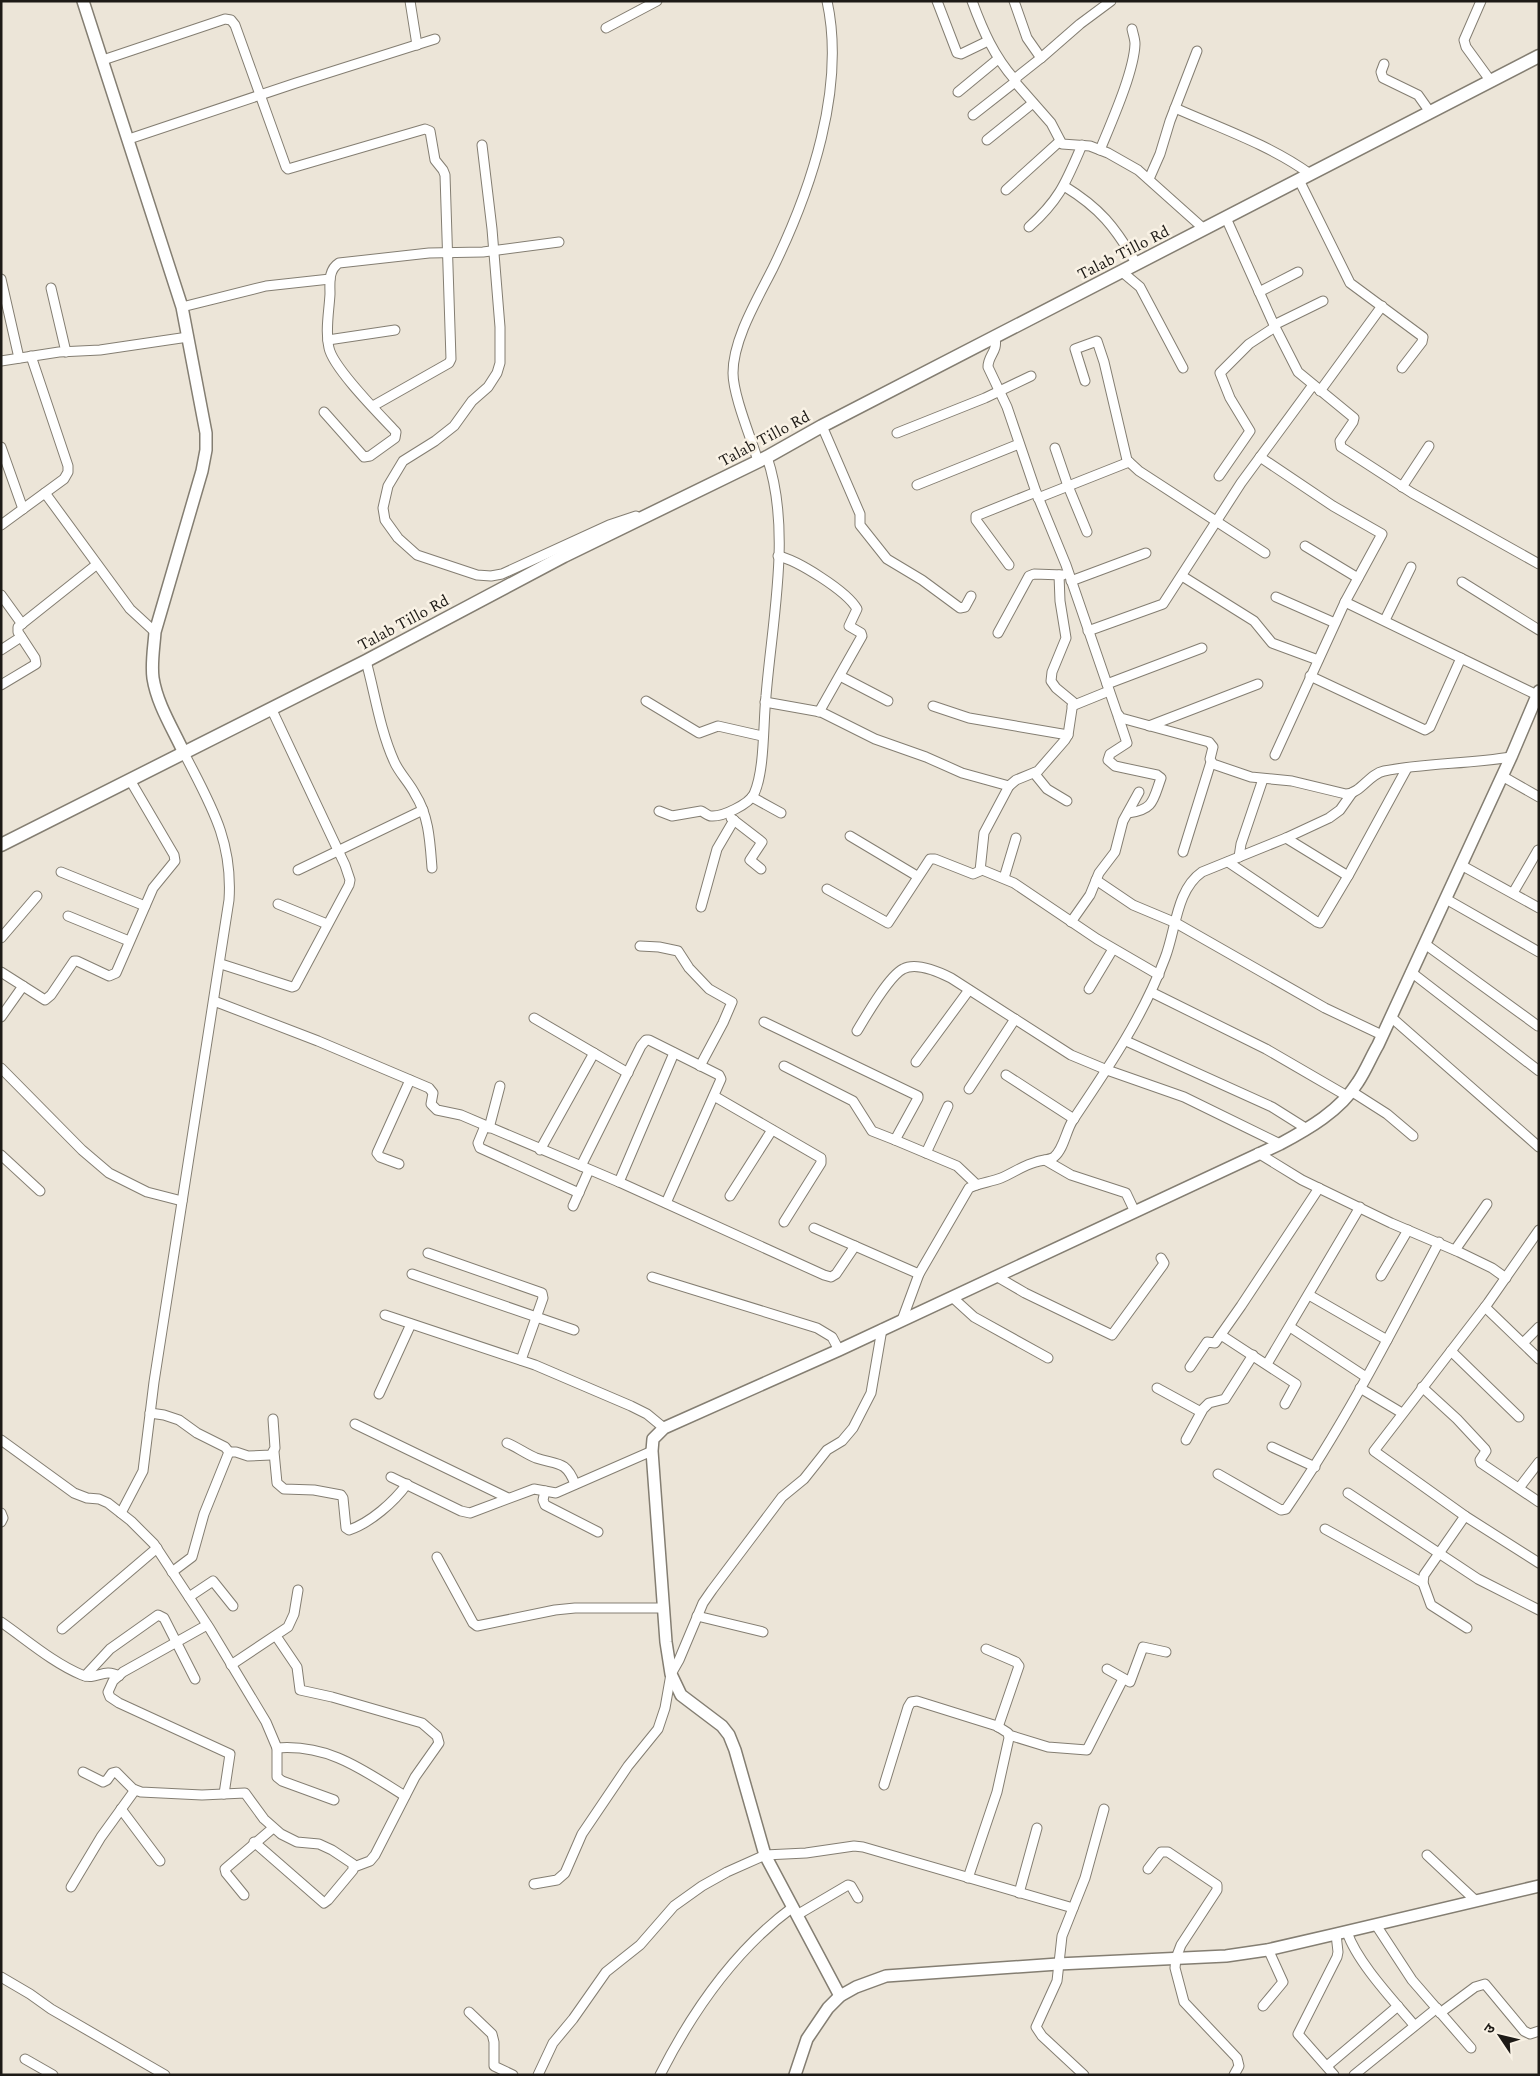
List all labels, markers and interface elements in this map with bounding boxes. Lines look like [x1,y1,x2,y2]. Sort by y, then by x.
street label: Talab Tillo Rd [1073,219,1174,286]
street label: Talab Tillo Rd [714,405,815,473]
street label: Talab Tillo Rd [353,589,454,657]
north arrow [1475,2011,1525,2061]
text: उ [1479,2019,1501,2038]

